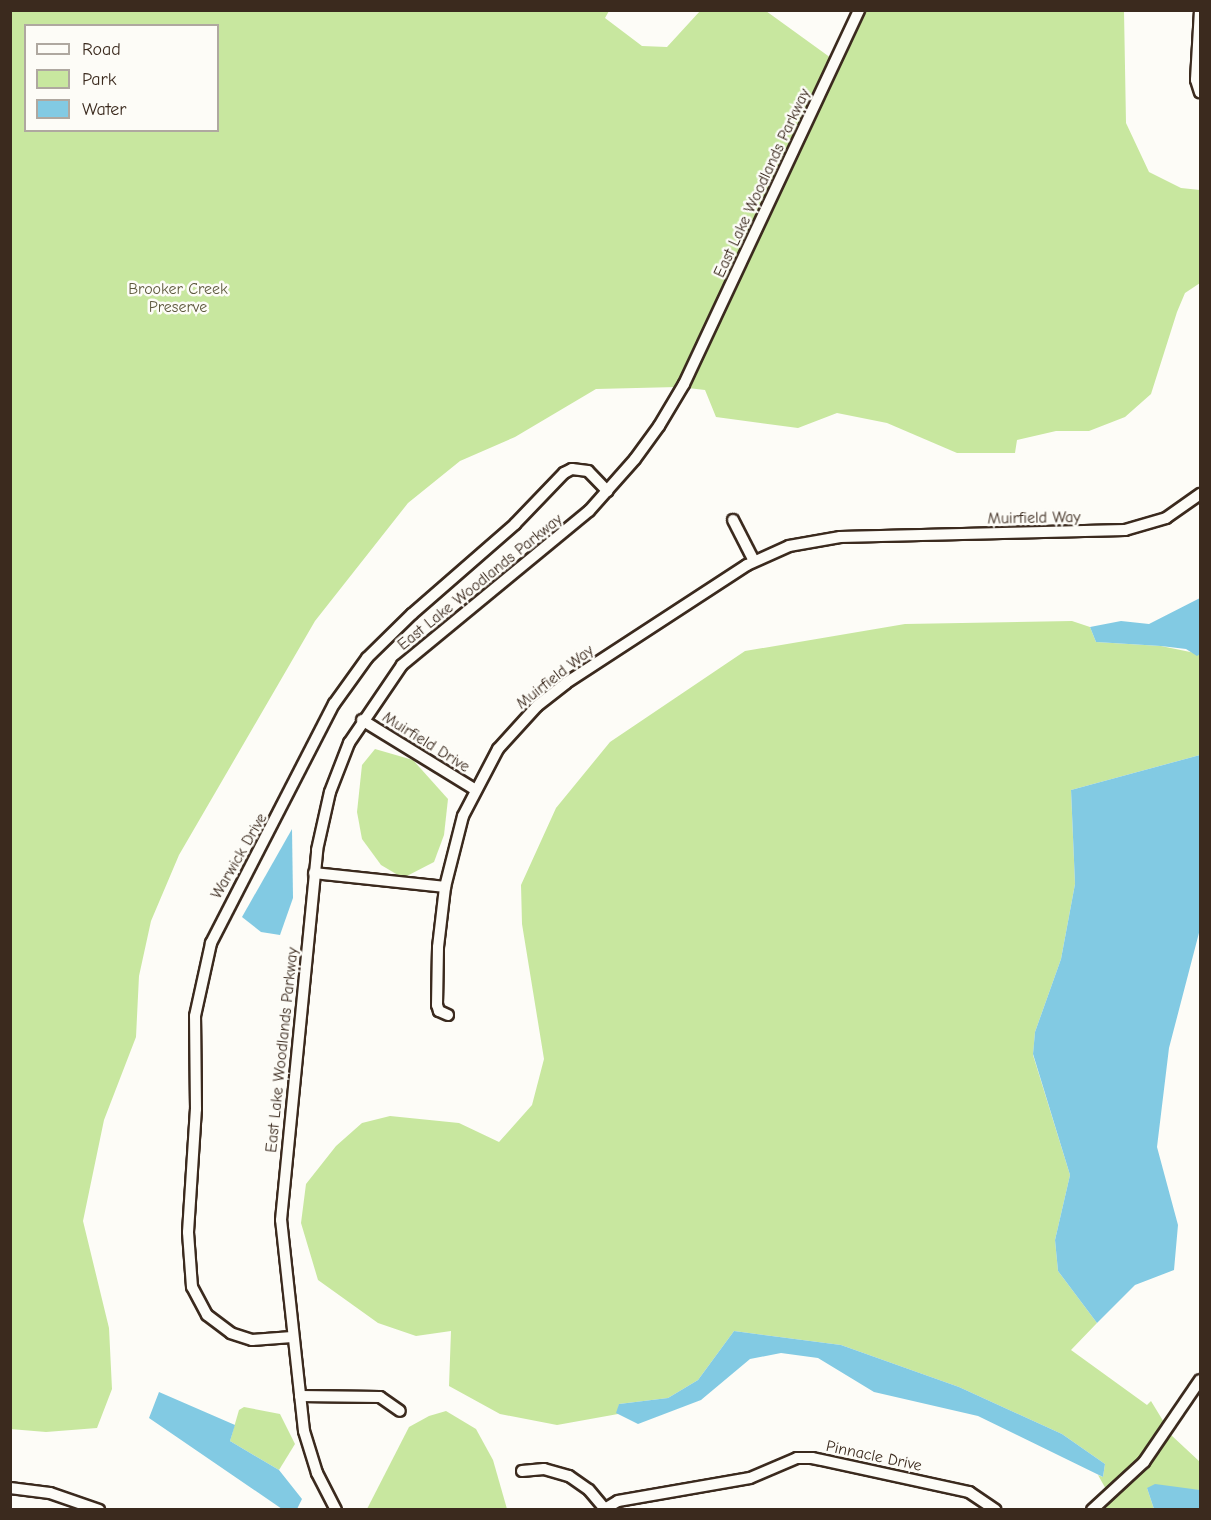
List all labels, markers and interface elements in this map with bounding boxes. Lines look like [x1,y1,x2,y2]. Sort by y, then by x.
legend [24,24,219,132]
text: Road [82,39,121,60]
text: Park [82,69,116,90]
street label: East Lake Woodlands Parkway [710,85,814,281]
text: Water [82,99,126,120]
park label: Brooker Creek Preserve [128,279,228,317]
street label: Muirfield Way [987,508,1081,528]
street label: East Lake Woodlands Parkway [394,510,566,654]
street label: Muirfield Way [512,641,598,713]
street label: Muirfield Drive [379,708,473,776]
street label: Warwick Drive [207,810,271,902]
street label: East Lake Woodlands Parkway [262,946,302,1154]
street label: Pinnacle Drive [824,1436,924,1476]

